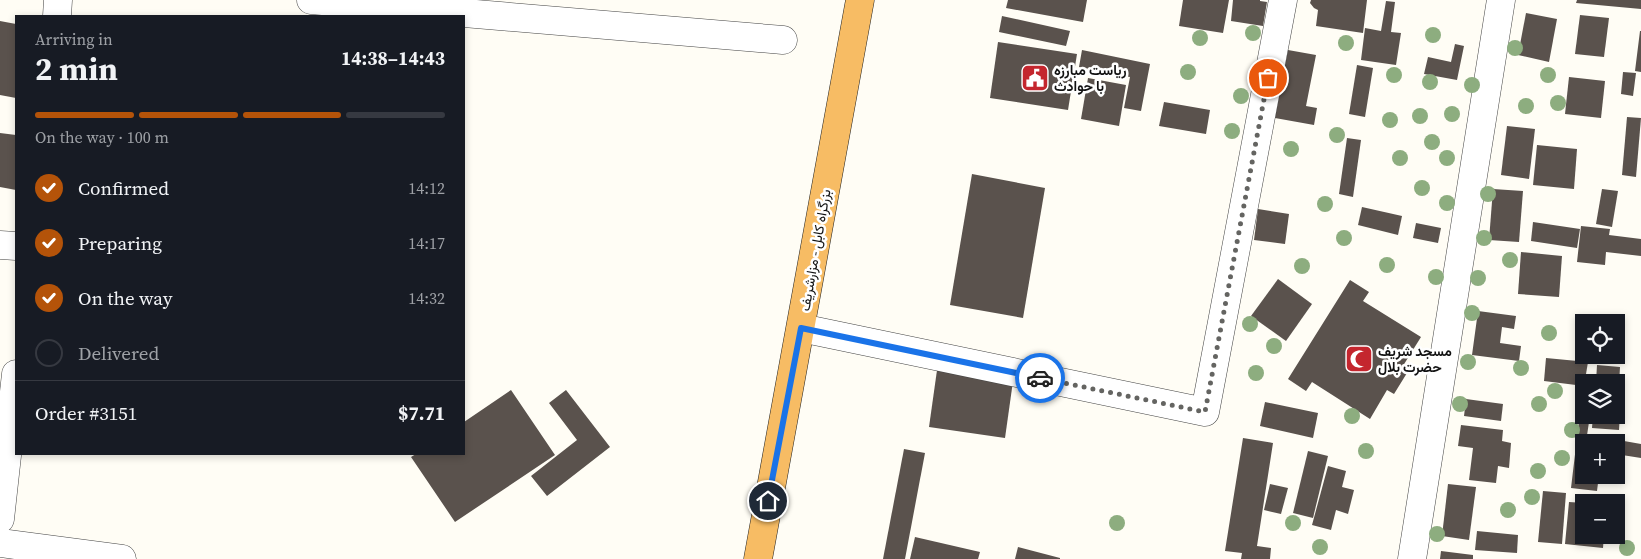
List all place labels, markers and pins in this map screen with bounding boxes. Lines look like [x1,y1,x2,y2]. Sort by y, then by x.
pin [1247,57,1289,99]
place label: ریاست مبارزه با حوادث [1054,60,1127,96]
public building icon: ریاست مبارزه با حوادث [1020,63,1050,93]
place label: مسجد شریف حضرت بلال [1378,341,1452,377]
mosque icon: مسجد شریف حضرت بلال [1344,344,1374,374]
pin [747,480,789,522]

